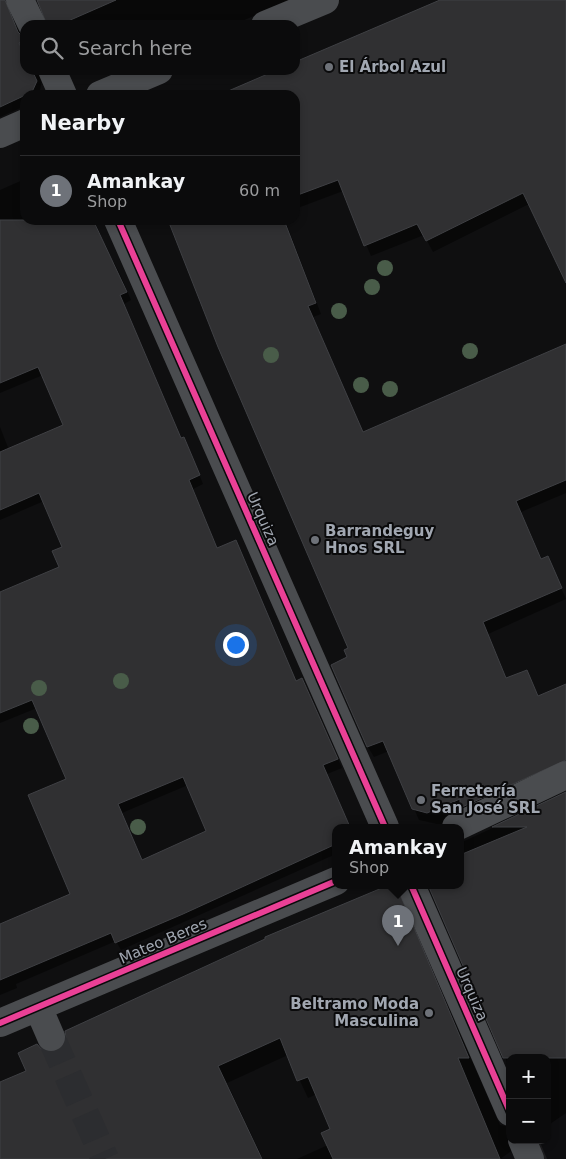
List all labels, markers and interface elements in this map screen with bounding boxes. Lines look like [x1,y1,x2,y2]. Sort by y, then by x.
search box [20,20,300,75]
icon: search [38,34,66,62]
text: Search here [78,37,192,59]
place label: El Árbol Azul [339,57,446,76]
marker: El Árbol Azul [323,61,335,73]
text: Nearby [40,111,125,135]
text: Amankay [87,170,185,192]
text: 1 [50,181,62,200]
text: 60 m [239,181,280,200]
text: Shop [87,192,127,211]
street label: Urquiza [243,489,283,549]
place label: Barrandeguy Hnos SRL [325,522,434,557]
marker: Barrandeguy Hnos SRL [309,534,321,546]
your location [223,632,249,658]
place label: Ferretería San José SRL [431,782,540,817]
marker: Ferretería San José SRL [415,794,427,806]
popup [332,824,464,889]
text: Amankay [349,836,447,858]
text: Shop [349,858,389,877]
pin: 1 [382,905,414,946]
street label: Mateo Beres [116,914,210,968]
street label: Urquiza [452,964,492,1024]
place label: Beltramo Moda Masculina [290,995,419,1030]
marker: Beltramo Moda Masculina [423,1007,435,1019]
map controls [506,1054,551,1144]
button: + [506,1054,551,1099]
button: − [506,1099,551,1144]

